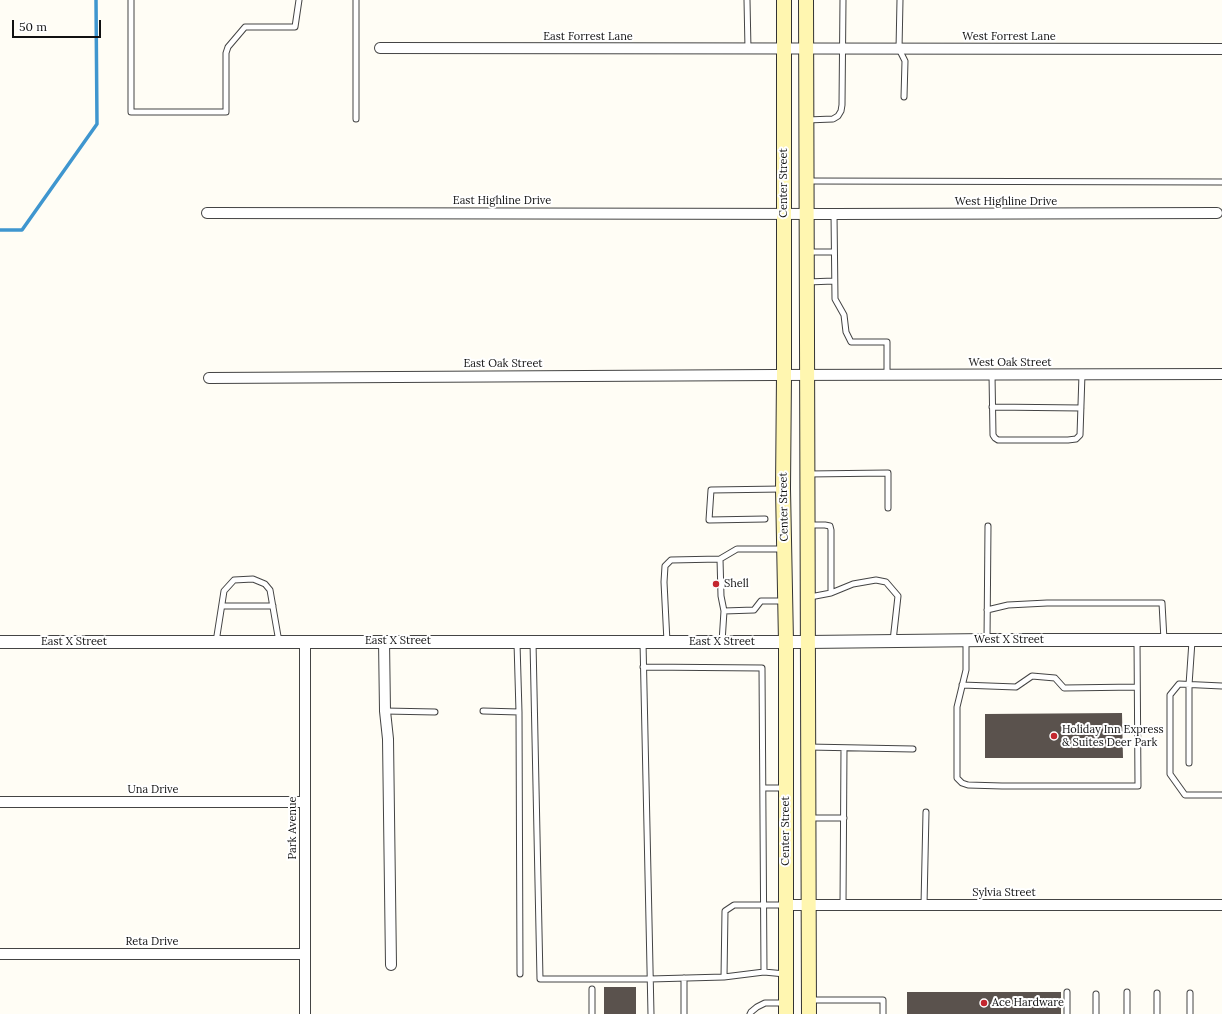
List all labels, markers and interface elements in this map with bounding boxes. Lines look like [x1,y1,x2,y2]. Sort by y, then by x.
scale bar [14,12,103,38]
text: 50 m [19,19,47,34]
street label: East Forrest Lane [543,30,633,44]
street label: West Forrest Lane [962,30,1056,44]
street label: Center Street [777,148,791,218]
street label: East Highline Drive [453,194,551,208]
street label: West Highline Drive [955,195,1057,209]
street label: West Oak Street [968,356,1052,370]
street label: East Oak Street [463,357,543,371]
street label: Center Street [777,472,791,542]
place label: Shell [724,577,749,591]
marker: Shell [711,579,721,589]
street label: West X Street [974,633,1044,647]
street label: East X Street [365,634,431,648]
street label: East X Street [41,635,107,649]
street label: East X Street [689,635,755,649]
place label: Holiday Inn Express & Suites Deer Park [1062,723,1164,749]
marker: Holiday Inn Express & Suites Deer Park [1049,731,1059,741]
street label: Una Drive [127,783,179,797]
street label: Park Avenue [286,796,300,860]
street label: Center Street [779,796,793,866]
street label: Sylvia Street [972,886,1036,900]
street label: Reta Drive [125,935,179,949]
place label: Ace Hardware [992,996,1064,1010]
marker: Ace Hardware [979,998,989,1008]

